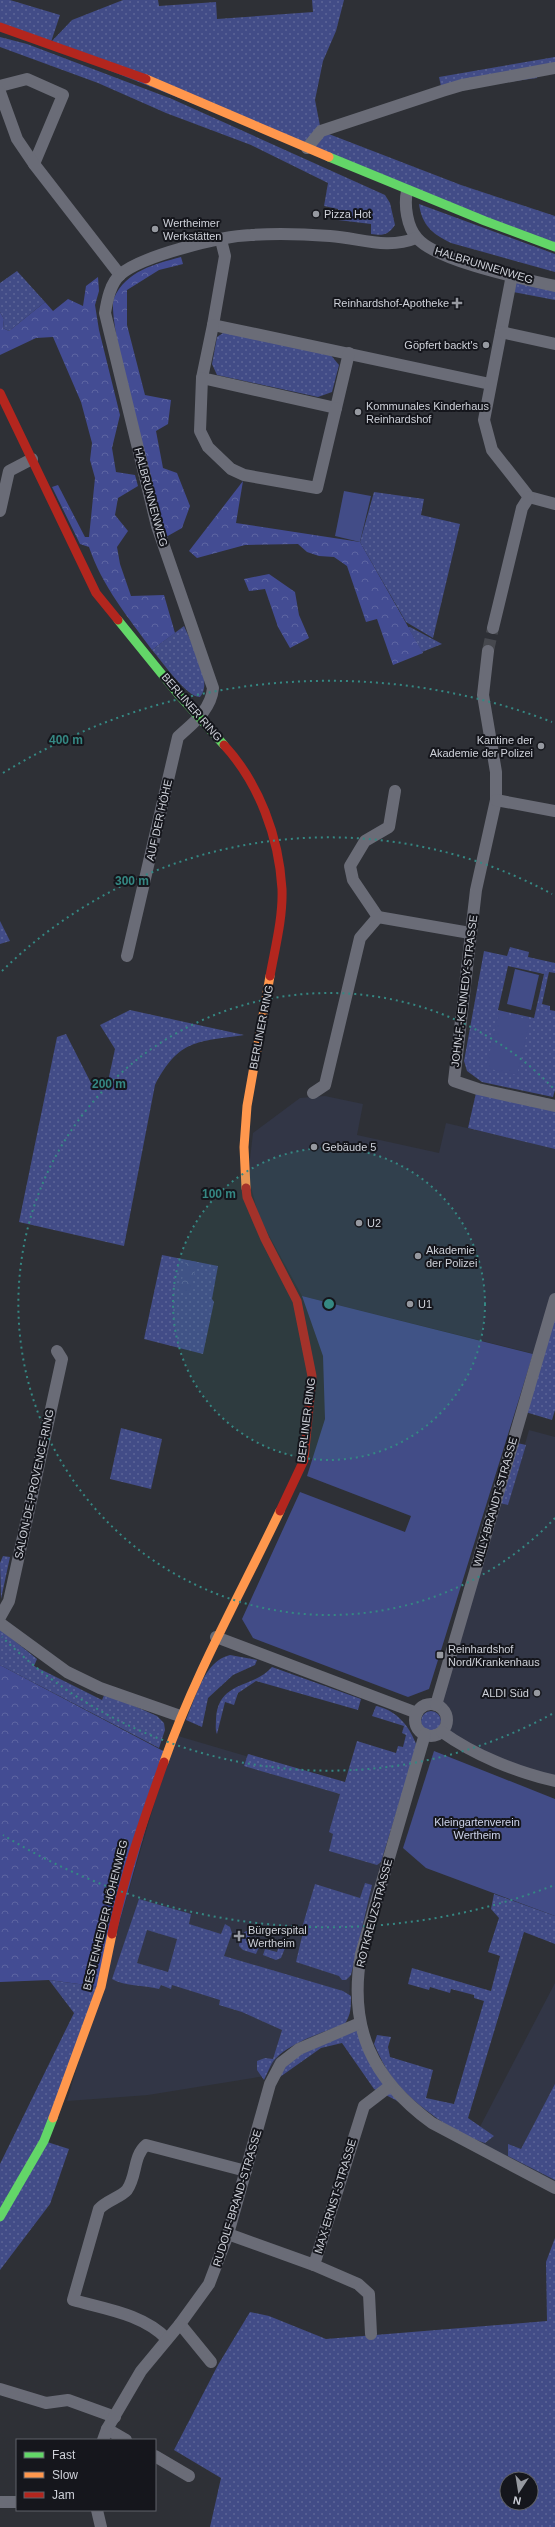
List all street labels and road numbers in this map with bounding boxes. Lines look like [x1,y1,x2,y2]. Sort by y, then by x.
street label: HALBRUNNENWEG [433,244,535,286]
street label: HALBRUNNENWEG [132,446,170,548]
street label: BERLINER RING [159,671,225,743]
street label: AUF DER HÖHE [144,778,174,862]
street label: JOHN-F.-KENNEDY-STRASSE [449,914,479,1068]
street label: BERLINER RING [247,984,275,1070]
street label: BERLINER RING [295,1377,317,1463]
street label: SALON-DE-PROVENCE-RING [12,1408,56,1560]
street label: WILLY-BRANDT-STRASSE [471,1436,519,1568]
street label: BESTENHEIDER HÖHENWEG [80,1839,130,1991]
street label: ROTKREUZSTRASSE [354,1857,394,1969]
street label: RUDOLF-BRAND-STRASSE [210,2128,264,2268]
street label: MAX-ERNST-STRASSE [312,2137,358,2255]

